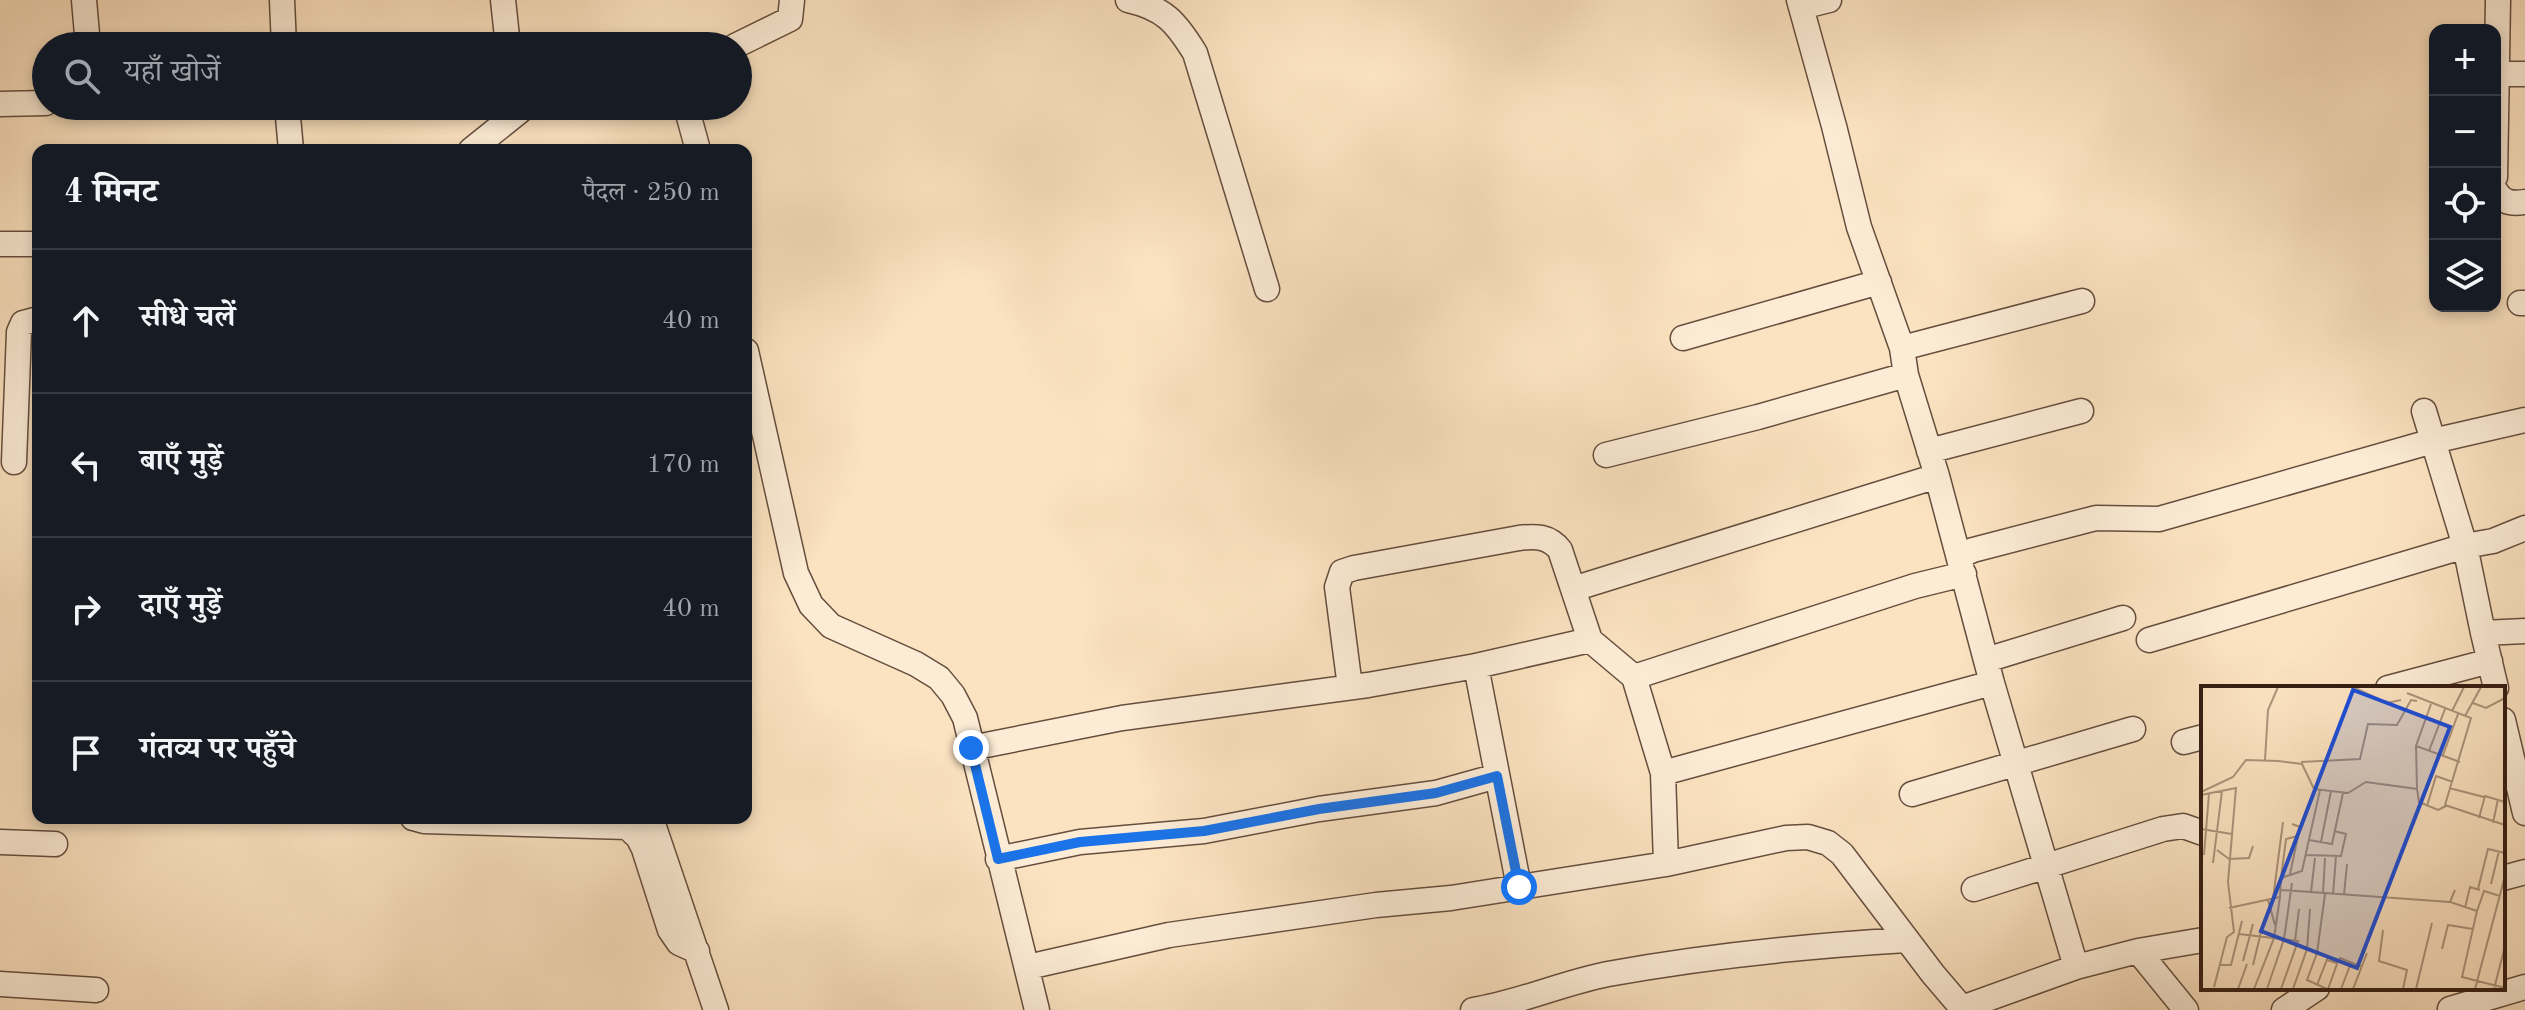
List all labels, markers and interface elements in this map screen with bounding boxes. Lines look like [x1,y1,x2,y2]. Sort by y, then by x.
map controls [2429,24,2501,312]
button: + [2429,24,2501,96]
search box [32,32,752,120]
icon: search [60,54,104,98]
text: यहाँ खोजें [124,58,220,88]
button: − [2429,96,2501,168]
button: locate [2429,168,2501,240]
text: 4 मिनट [64,176,158,210]
text: पैदल · 250 m [582,180,720,206]
button: layers [2429,240,2501,312]
icon: ahead [64,299,108,343]
text: सीधे चलें [140,303,235,333]
text: 40 m [662,308,720,334]
icon: left [64,443,108,487]
text: बाएँ मुड़ें [140,447,223,477]
text: 170 m [647,452,720,478]
icon: right [64,587,108,631]
text: दाएँ मुड़ें [140,591,222,621]
text: 40 m [662,596,720,622]
inset map [2201,686,2505,990]
route end [953,730,989,766]
icon: arrive [64,731,108,775]
text: गंतव्य पर पहुँचे [140,735,296,765]
route start [1501,869,1537,905]

